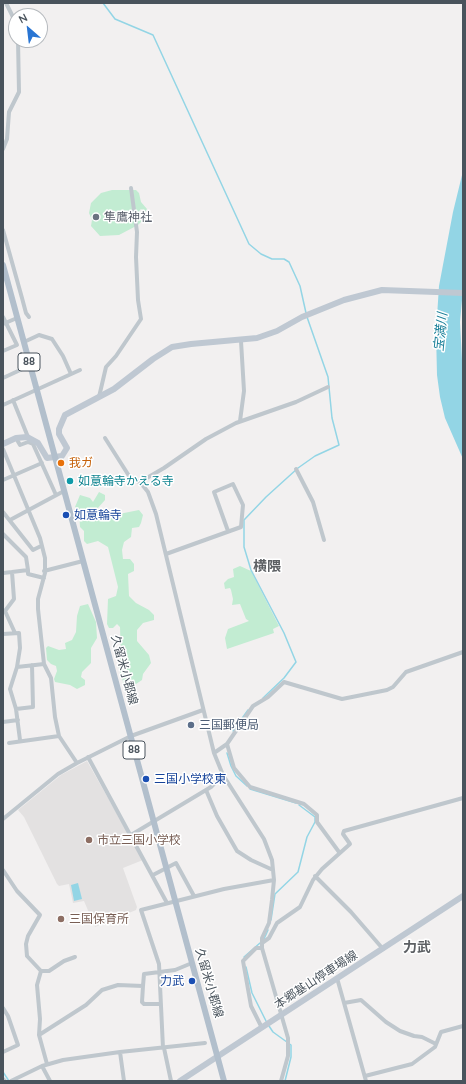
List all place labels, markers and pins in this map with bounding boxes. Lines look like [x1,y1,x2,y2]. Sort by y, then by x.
place label: 隼鷹神社 [104,210,152,224]
marker: 隼鷹神社 [91,212,101,222]
place label: 我ガ [69,456,93,470]
marker: 我ガ [56,458,66,468]
place label: 如意輪寺かえる寺 [78,474,174,488]
marker: 如意輪寺かえる寺 [65,476,75,486]
place label: 如意輪寺 [74,508,122,522]
marker: 如意輪寺 [61,510,71,520]
place label: 三国郵便局 [199,718,259,732]
marker: 三国郵便局 [186,720,196,730]
place label: 三国小学校東 [154,772,226,786]
marker: 三国小学校東 [141,774,151,784]
place label: 市立三国小学校 [97,833,181,847]
marker: 市立三国小学校 [84,835,94,845]
place label: 三国保育所 [69,912,129,926]
marker: 三国保育所 [56,914,66,924]
place label: 力武 [160,974,184,988]
marker: 力武 [187,976,197,986]

